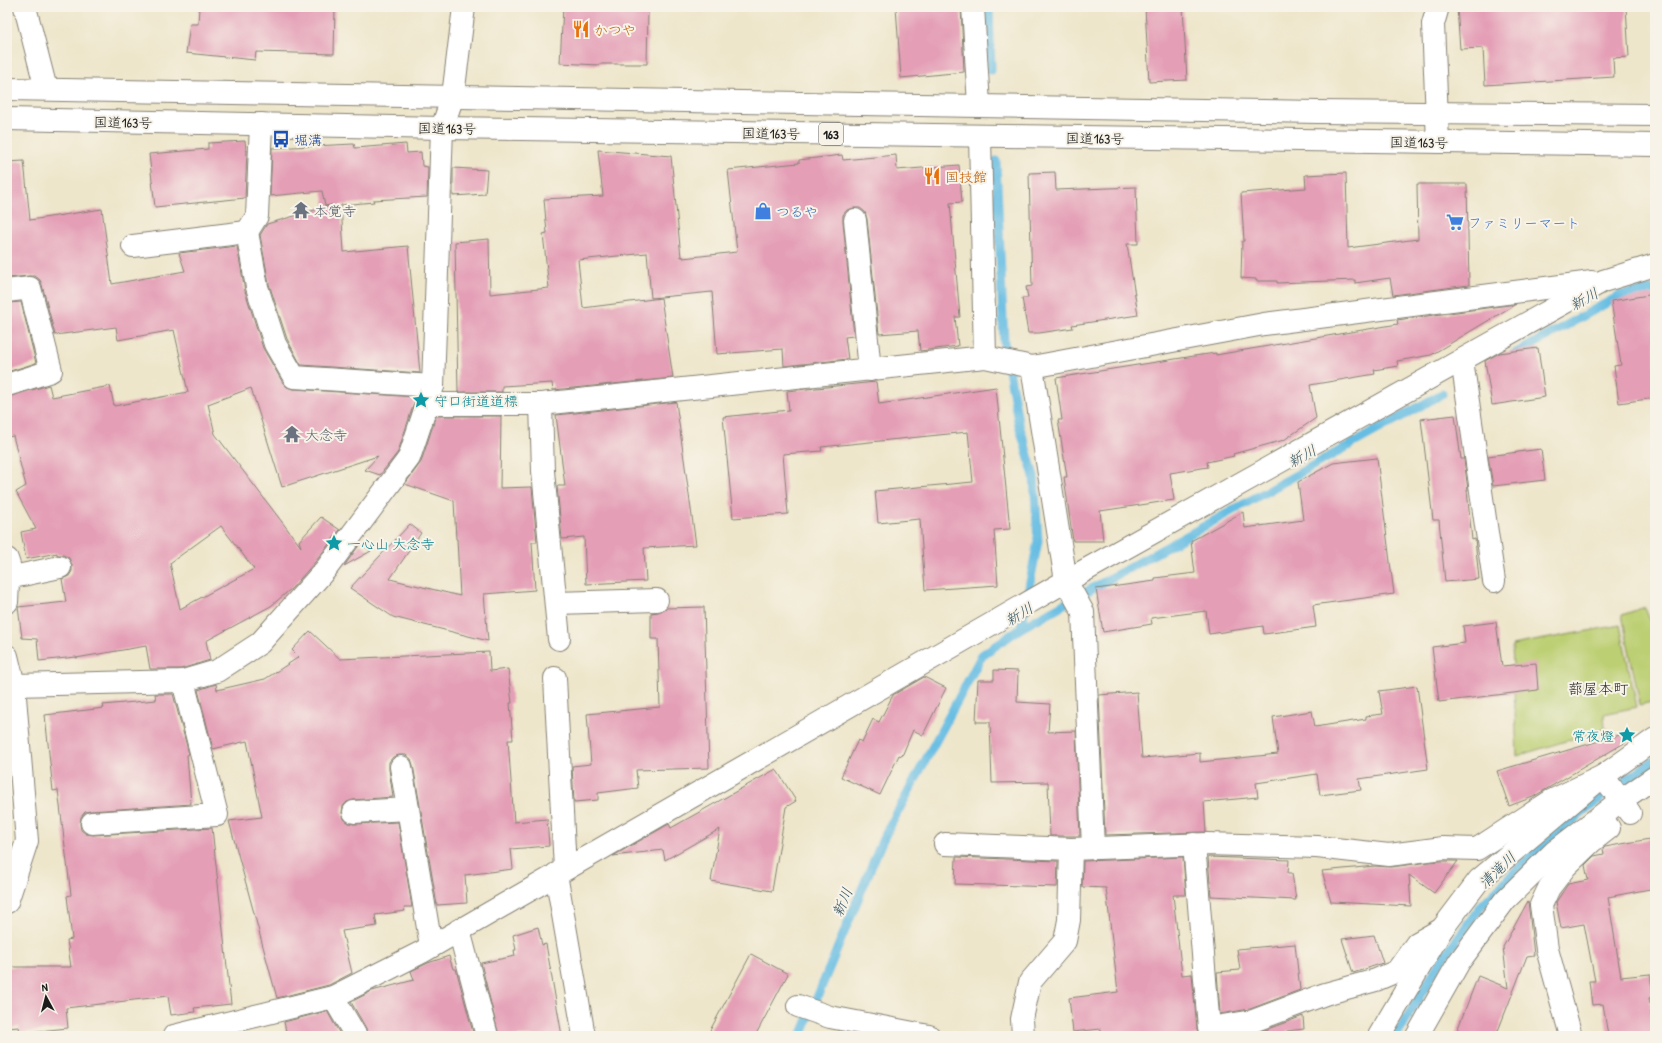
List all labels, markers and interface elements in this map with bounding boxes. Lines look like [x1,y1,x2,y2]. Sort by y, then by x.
restaurant icon: かつや [571,19,591,39]
place label: かつや [594,20,636,39]
street label: 国道163号 [93,112,153,132]
street label: 国道163号 [417,118,477,138]
street label: 国道163号 [741,123,801,143]
road number: 163 [819,123,843,145]
street label: 国道163号 [1065,128,1125,148]
bus stop icon: 堀溝 [271,129,291,149]
place label: 堀溝 [294,130,322,149]
street label: 国道163号 [1389,132,1449,152]
restaurant icon: 国技館 [922,166,942,186]
place label: 国技館 [945,167,987,186]
temple icon: 本覚寺 [291,200,311,220]
place label: 本覚寺 [314,201,356,220]
shop icon: つるや [753,201,773,221]
place label: つるや [776,202,818,221]
supermarket icon: ファミリーマート [1445,212,1465,232]
place label: ファミリーマート [1468,213,1580,232]
water label: 新川 [1566,283,1602,315]
place icon: 守口街道道標 [411,390,431,410]
place label: 守口街道道標 [434,391,518,410]
temple icon: 大念寺 [282,424,302,444]
place label: 大念寺 [305,425,347,444]
water label: 新川 [1284,440,1320,472]
place icon: 一心山 大念寺 [324,533,344,553]
place label: 一心山 大念寺 [347,534,434,553]
water label: 新川 [1001,597,1037,631]
district label: 蔀屋本町 [1568,678,1629,699]
place icon: 常夜燈 [1617,725,1637,745]
place label: 常夜燈 [1572,726,1614,745]
water label: 清滝川 [1474,847,1520,893]
water label: 新川 [826,884,858,920]
north arrow [26,977,66,1017]
text: N [41,980,49,994]

